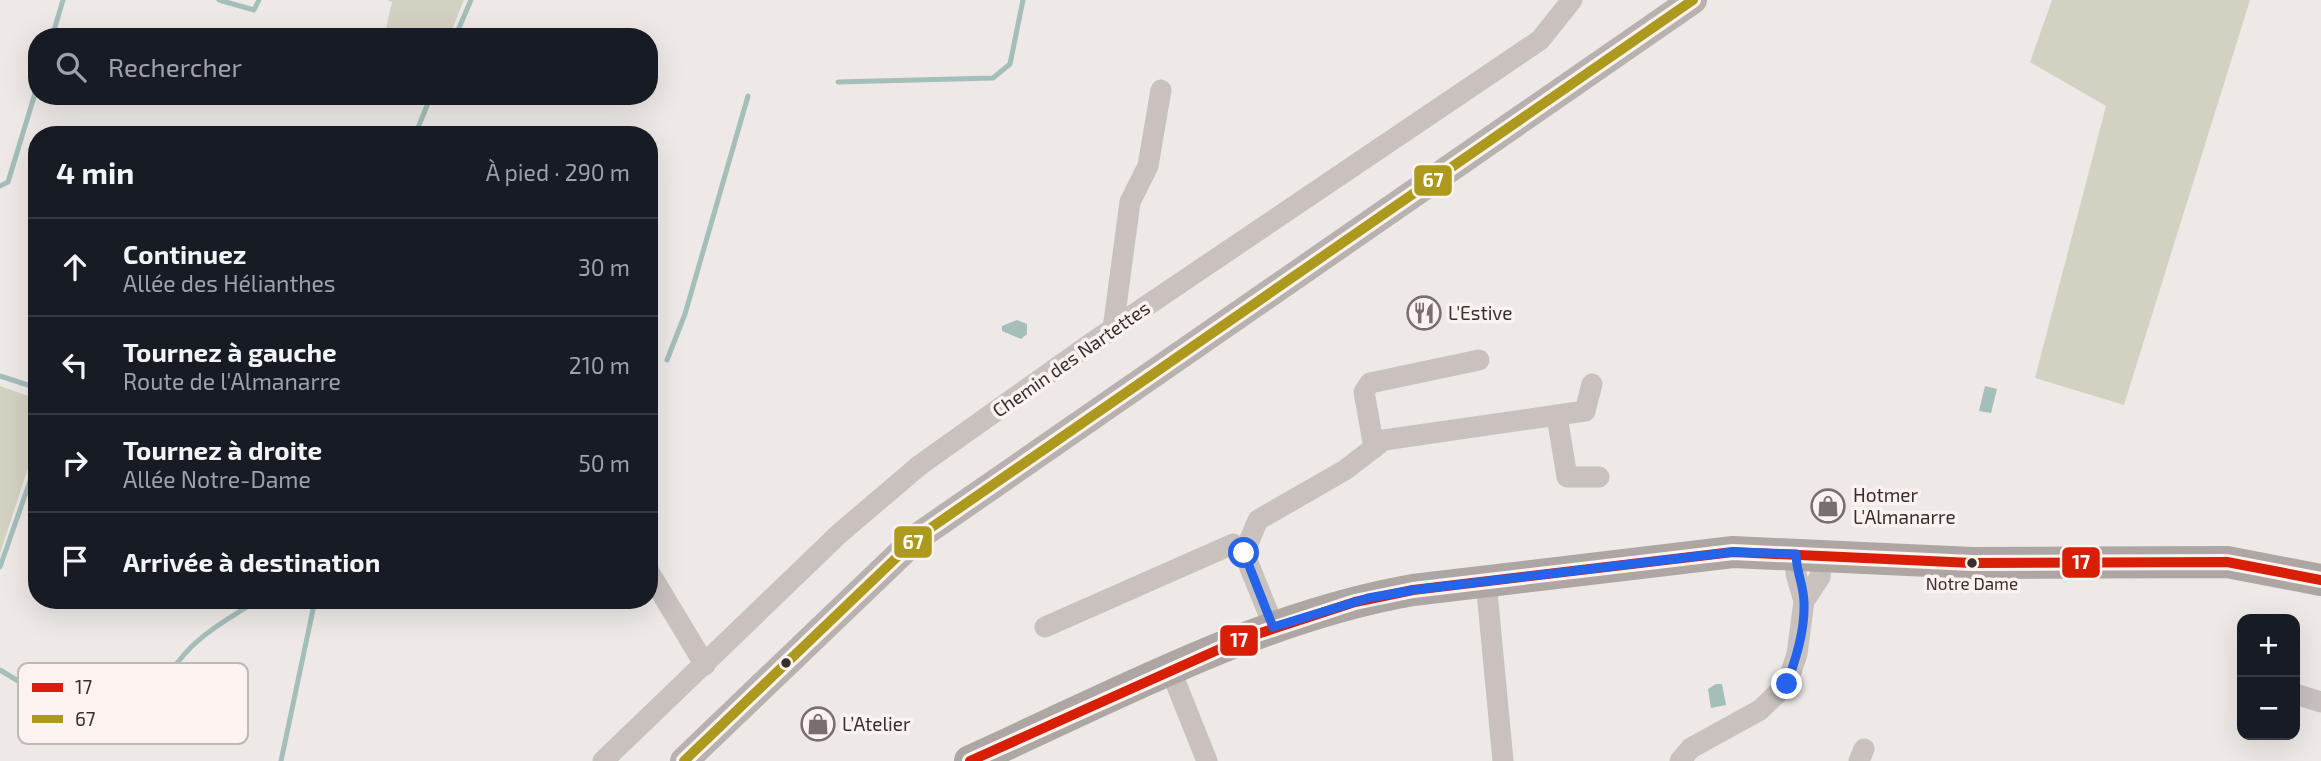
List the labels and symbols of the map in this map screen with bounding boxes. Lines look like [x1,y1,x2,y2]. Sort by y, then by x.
line badge: 67 [1413,164,1453,197]
text: 67 [1422,168,1444,191]
restaurant icon: L'Estive [1405,294,1443,332]
street label: Chemin des Nartettes [988,296,1154,422]
place label: L'Estive [1448,301,1513,324]
place label: Hotmer L'Almanarre [1853,483,1956,528]
shop icon: Hotmer L'Almanarre [1809,487,1847,525]
line badge: 67 [893,525,933,559]
text: 67 [902,530,924,553]
route start [1228,537,1259,568]
line badge: 17 [2061,546,2101,579]
text: 17 [2072,550,2090,573]
marker: Notre Dame [1965,556,1979,570]
place label: Notre Dame [1926,573,2018,593]
line badge: 17 [1219,624,1259,657]
text: 17 [1230,628,1248,651]
unlabelled marker [779,656,793,670]
legend [18,663,248,744]
route end [1771,668,1802,699]
text: 17 [75,675,93,698]
shop icon: L’Atelier [799,705,837,743]
text: 67 [75,707,96,730]
place label: L’Atelier [842,712,911,735]

